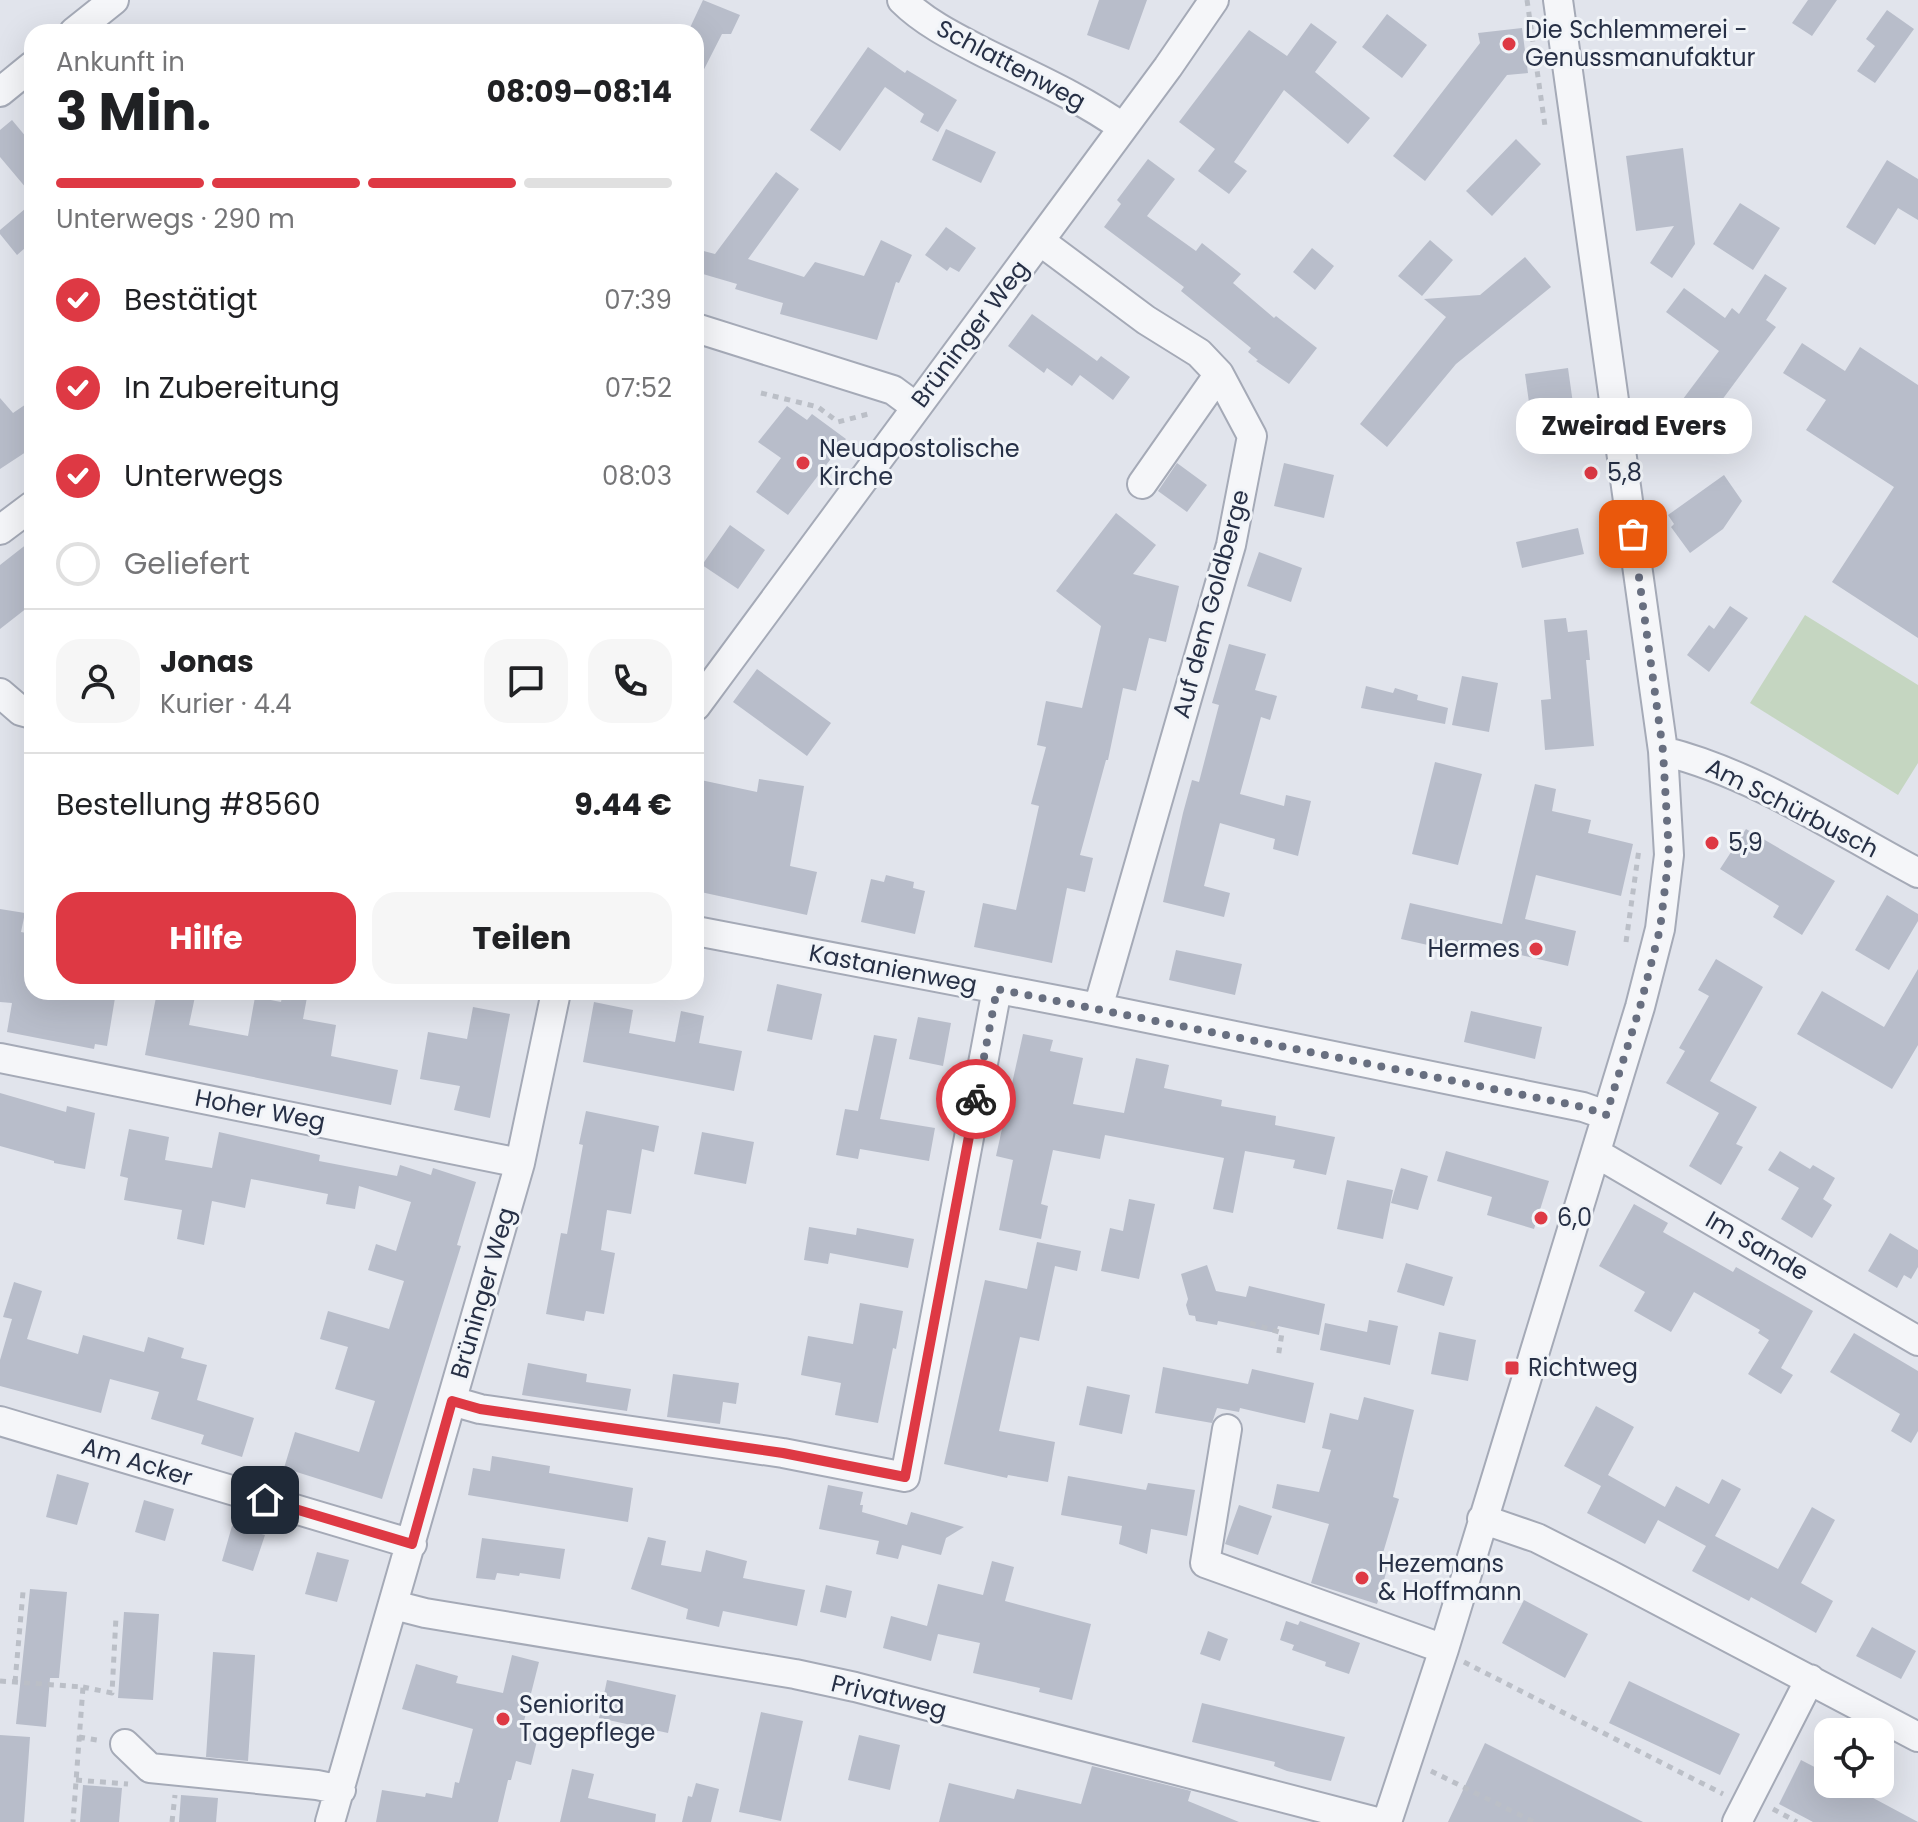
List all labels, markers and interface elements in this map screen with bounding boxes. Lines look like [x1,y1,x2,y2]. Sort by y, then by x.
street label: Schlattenweg [931,11,1092,118]
place label: Die Schlemmerei - Genussmanufaktur [1525,13,1756,74]
marker: Die Schlemmerei - Genussmanufaktur [1500,35,1518,53]
text: Ankunft in [56,44,185,80]
text: 08:09–08:14 [487,70,672,113]
text: 3 Min. [56,75,211,148]
text: Unterwegs · 290 m [56,201,295,237]
street label: Brüninger Weg [903,253,1036,414]
icon: check [56,278,100,322]
text: Bestätigt [124,278,257,321]
text: 07:39 [604,282,672,318]
icon: check [56,366,100,410]
text: In Zubereitung [124,366,340,409]
text: 07:52 [605,370,672,406]
callout: Zweirad Evers [1515,398,1751,454]
text: Zweirad Evers [1541,408,1727,444]
place label: Neuapostolische Kirche [819,432,1020,493]
icon: check [56,454,100,498]
text: Unterwegs [124,454,283,497]
marker: Neuapostolische Kirche [794,454,812,472]
place label: 5,8 [1607,456,1642,489]
text: 08:03 [602,458,672,494]
marker: 5,8 [1582,464,1600,482]
street label: Auf dem Goldberge [1164,486,1257,722]
pin [1599,500,1667,568]
icon: bag [1611,512,1655,556]
text: Geliefert [124,542,250,585]
button: person [56,639,140,723]
button: chat [484,639,568,723]
button: phone [588,639,672,723]
text: Jonas [160,640,254,683]
text: Kurier · 4.4 [160,686,292,722]
street label: Am Schürbusch [1700,750,1884,865]
text: Bestellung #8560 [56,783,320,826]
text: 9.44 € [574,783,672,826]
place label: 5,9 [1728,826,1763,859]
marker: 5,9 [1703,834,1721,852]
button: Hilfe [56,892,356,984]
button: Teilen [372,892,672,984]
place label: Hermes [1427,932,1520,965]
street label: Kastanienweg [806,936,980,1001]
marker: Hermes [1527,940,1545,958]
courier [936,1059,1016,1139]
icon: bike [954,1077,998,1121]
street label: Hoher Weg [192,1081,328,1138]
place label: 6,0 [1557,1201,1592,1234]
street label: Brüninger Weg [442,1203,523,1382]
street label: Im Sande [1700,1203,1815,1288]
marker: 6,0 [1532,1209,1550,1227]
place label: Richtweg [1528,1351,1638,1384]
marker: Richtweg [1503,1359,1521,1377]
street label: Am Acker [78,1429,197,1494]
pin [231,1466,299,1534]
icon: home [243,1478,287,1522]
place label: Hezemans & Hoffmann [1378,1547,1522,1608]
marker: Hezemans & Hoffmann [1353,1569,1371,1587]
street label: Privatweg [828,1666,950,1727]
place label: Seniorita Tagepflege [519,1688,655,1749]
marker: Seniorita Tagepflege [494,1710,512,1728]
map controls [1814,1718,1894,1798]
button: locate [1814,1718,1894,1798]

